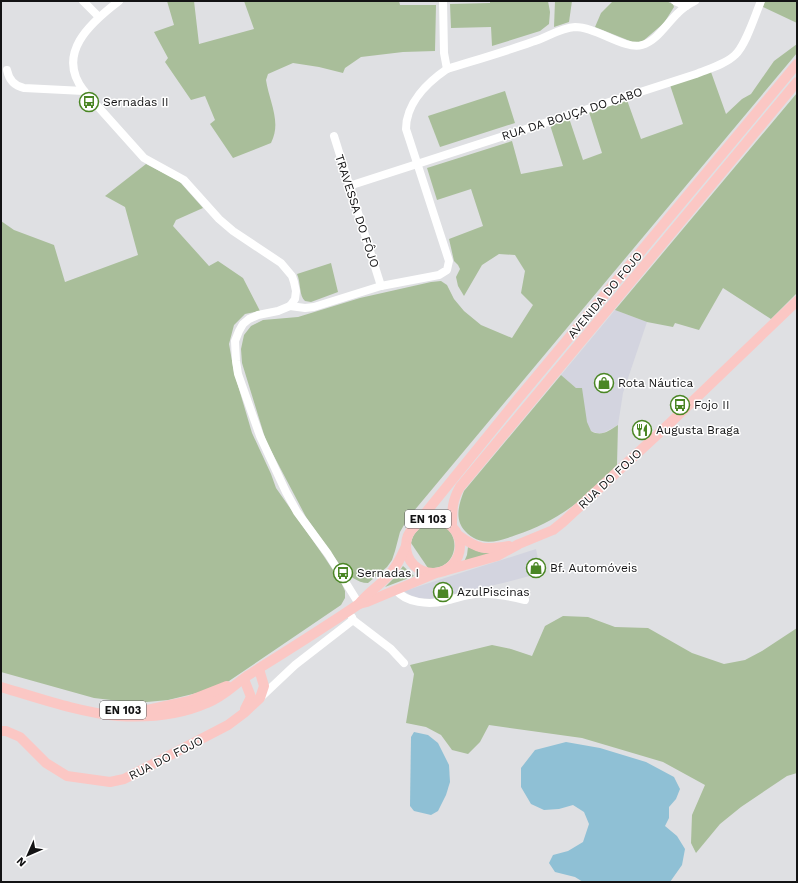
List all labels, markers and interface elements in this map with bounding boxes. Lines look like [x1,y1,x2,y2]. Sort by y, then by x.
street label: RUA DA BOUÇA DO CABO [500,85,644,143]
bus stop icon: Sernadas II [78,91,100,113]
place label: Sernadas II [103,95,169,109]
street label: TRAVESSA DO FÔJO [332,153,382,269]
street label: AVENIDA DO FOJO [565,249,645,341]
shop icon: Rota Náutica [593,372,615,394]
place label: Rota Náutica [618,376,693,390]
bus stop icon: Fojo II [669,394,691,416]
place label: Fojo II [694,398,729,412]
restaurant icon: Augusta Braga [631,419,653,441]
place label: Augusta Braga [656,423,740,437]
street label: RUA DO FOJO [575,446,645,512]
road number: EN 103 [405,510,451,528]
shop icon: Bf. Automóveis [525,557,547,579]
place label: Bf. Automóveis [550,561,637,575]
bus stop icon: Sernadas I [332,562,354,584]
place label: Sernadas I [357,566,419,580]
shop icon: AzulPiscinas [432,581,454,603]
place label: AzulPiscinas [457,585,530,599]
road number: EN 103 [100,701,146,719]
street label: RUA DO FOJO [127,733,205,783]
north arrow [8,835,48,875]
text: N [14,854,29,869]

